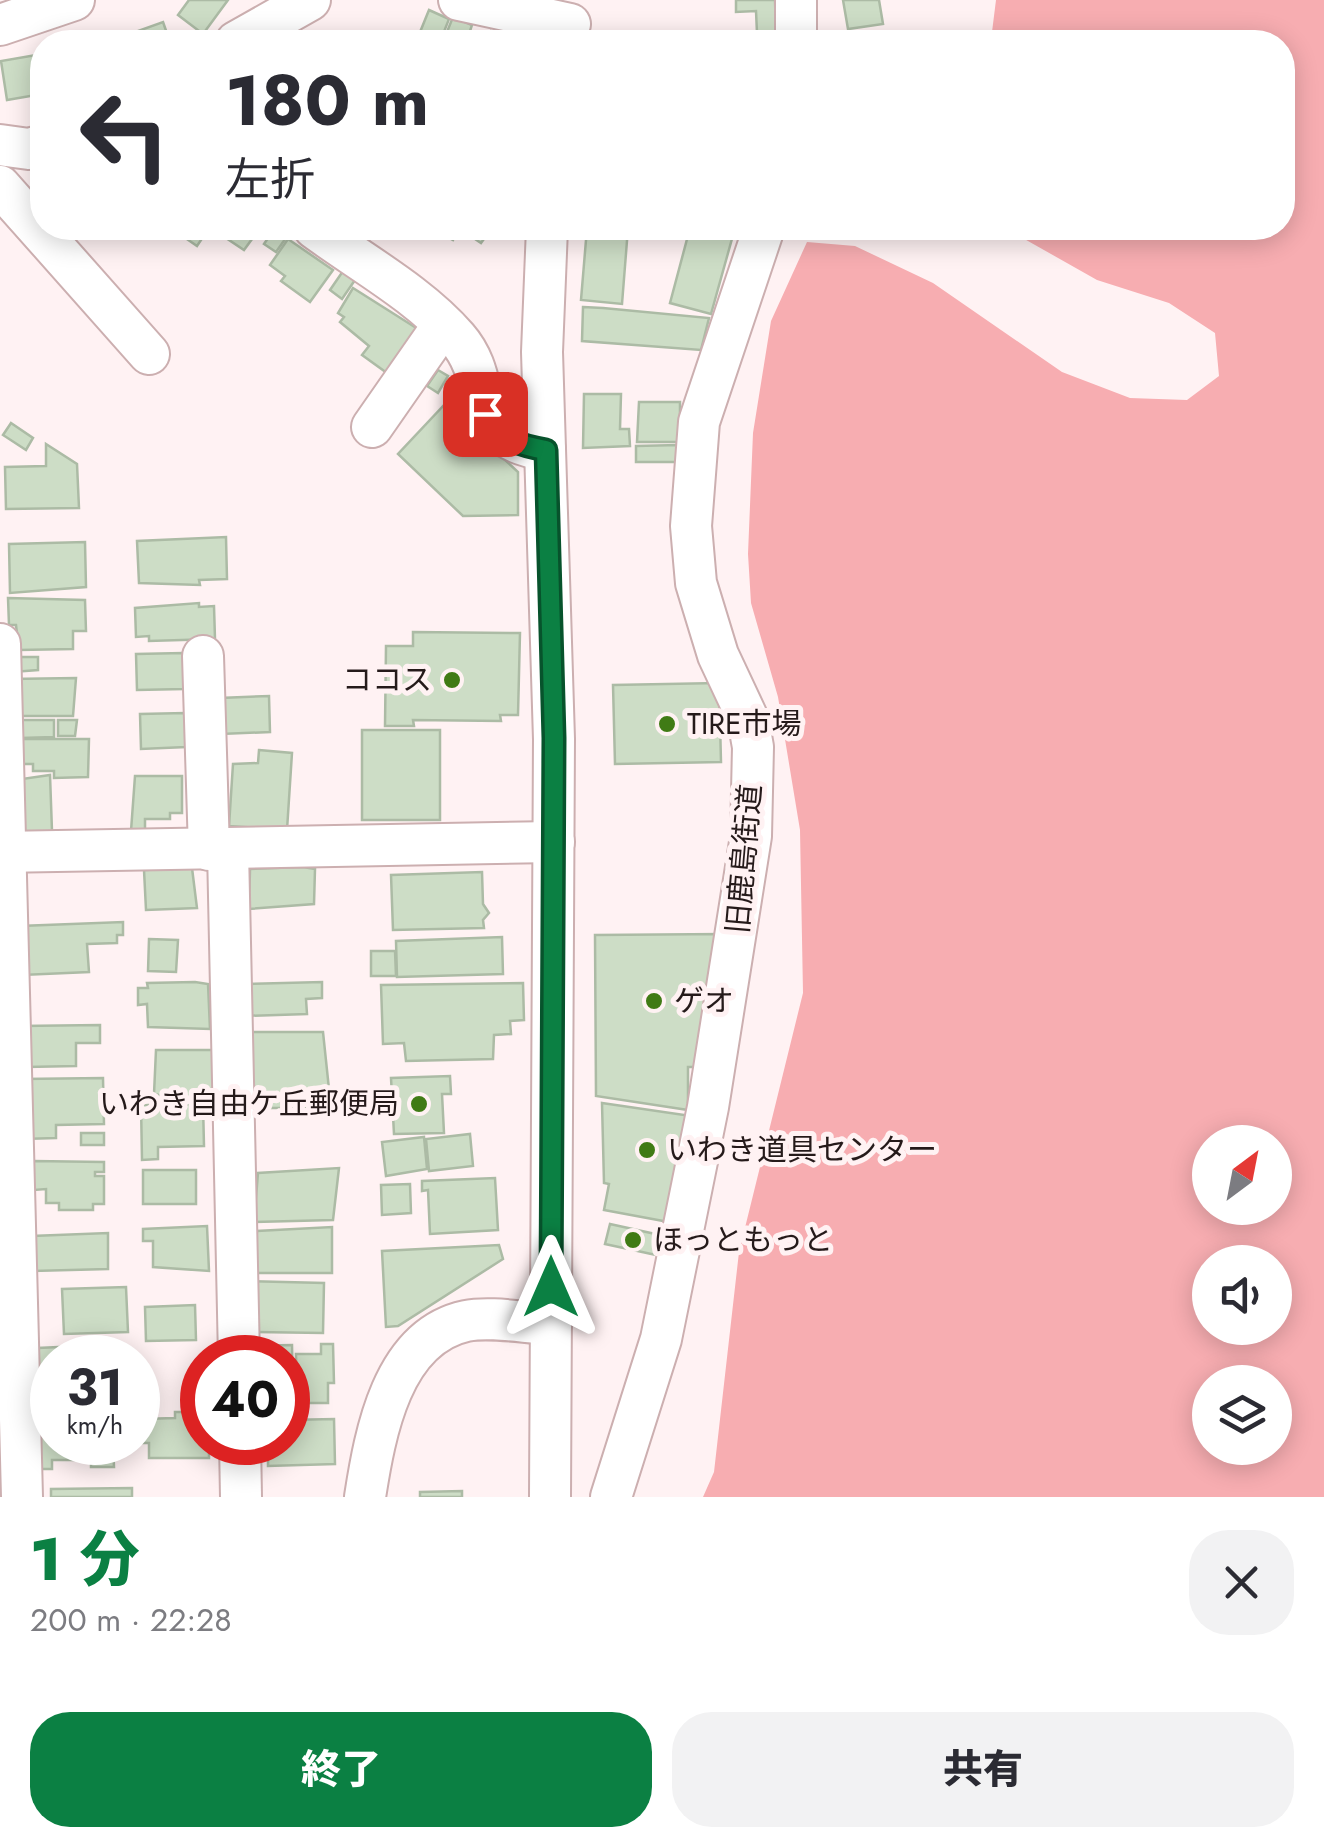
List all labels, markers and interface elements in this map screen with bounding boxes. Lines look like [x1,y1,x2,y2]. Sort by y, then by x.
text: 180 m [225,50,429,151]
icon: left [60,70,190,200]
text: 左折 [225,147,315,212]
pin [443,372,528,457]
icon: arrive [458,387,513,442]
place label: ココス [342,658,432,701]
marker: ココス [441,669,463,691]
place label: TIRE市場 [687,702,802,745]
marker: TIRE市場 [656,713,678,735]
street label: 旧鹿島街道 [716,782,771,936]
place label: ゲオ [674,979,734,1022]
marker: ゲオ [643,990,665,1012]
place label: いわき自由ケ丘郵便局 [99,1082,399,1125]
marker: いわき自由ケ丘郵便局 [408,1093,430,1115]
north arrow [1192,1125,1292,1225]
map controls [1192,1125,1292,1465]
place label: いわき道具センター [667,1128,937,1171]
marker: いわき道具センター [636,1139,658,1161]
place label: ほっともっと [653,1218,833,1261]
marker: ほっともっと [622,1229,644,1251]
position arrow [499,1235,603,1339]
button: sound [1192,1245,1292,1345]
speed limit sign: 40 [180,1335,310,1465]
text: 31 [67,1351,123,1424]
button: layers [1192,1365,1292,1465]
text: km/h [67,1407,123,1443]
text: 1 分 [30,1516,140,1603]
button: close [1189,1530,1294,1635]
text: 200 m · 22:28 [30,1597,232,1643]
button: 終了 [30,1712,652,1827]
button: 共有 [672,1712,1294,1827]

